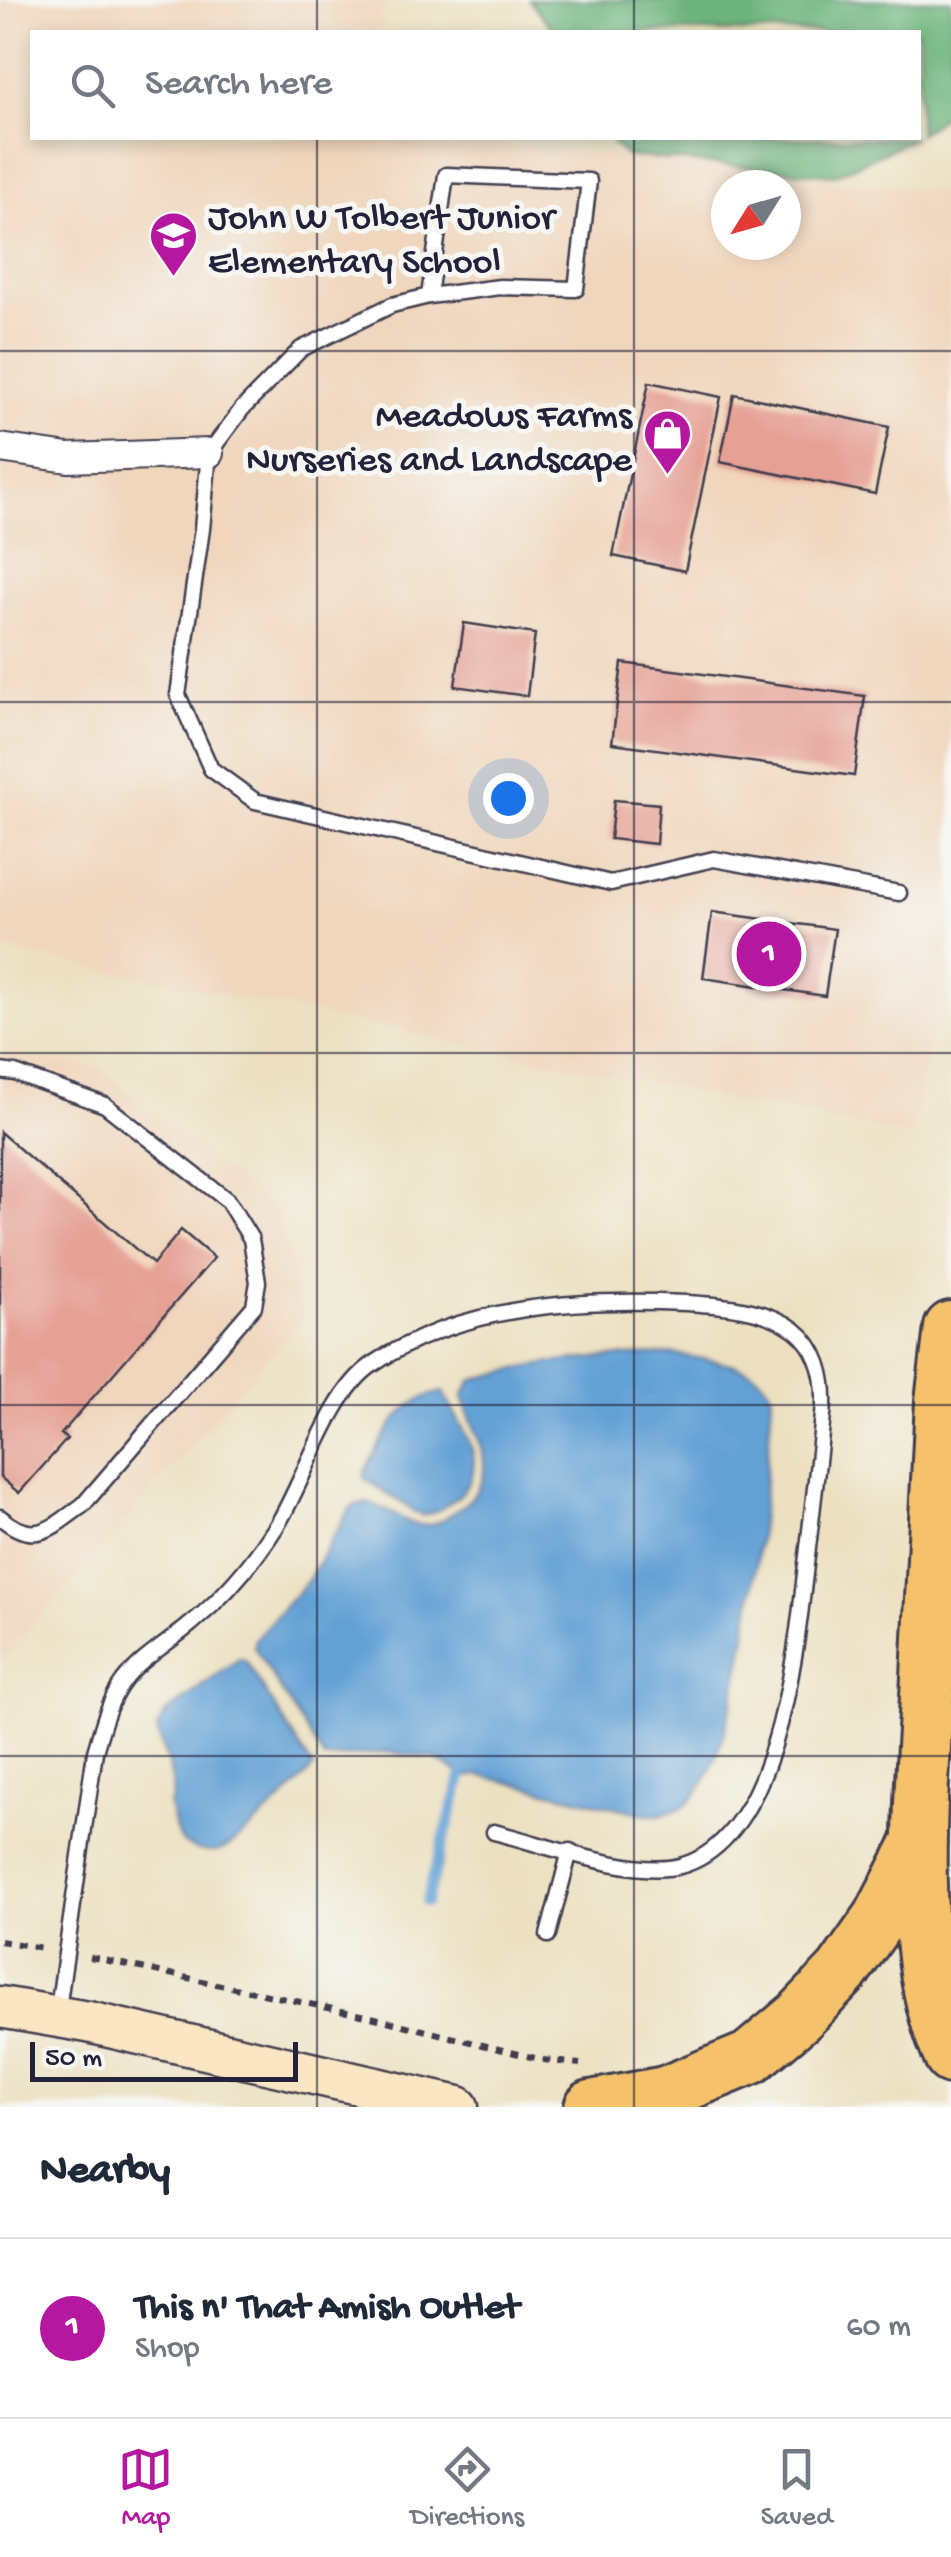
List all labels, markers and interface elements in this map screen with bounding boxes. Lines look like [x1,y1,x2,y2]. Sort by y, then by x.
search box [30,30,921,140]
icon: search [65,58,120,113]
text: Search here [145,63,332,107]
north arrow [711,170,801,260]
place label: John W Tolbert Junior Elementary School [208,198,558,286]
school or university icon: John W Tolbert Junior Elementary School [147,210,199,278]
place label: Meadows Farms Nurseries and Landscape [246,396,633,484]
shop icon: Meadows Farms Nurseries and Landscape [641,408,693,476]
your location [483,773,534,824]
pin: 1 [736,916,802,992]
scale bar [30,2037,298,2082]
text: 50 m [45,2043,102,2076]
text: Nearby [40,2148,170,2197]
text: This n' That Amish Outlet [135,2287,519,2331]
text: 1 [66,2309,79,2347]
text: 60 m [846,2309,911,2347]
text: Shop [135,2331,199,2369]
tab: Map [118,2442,173,2535]
tab: Directions [410,2442,524,2535]
tab: Saved [761,2442,833,2535]

